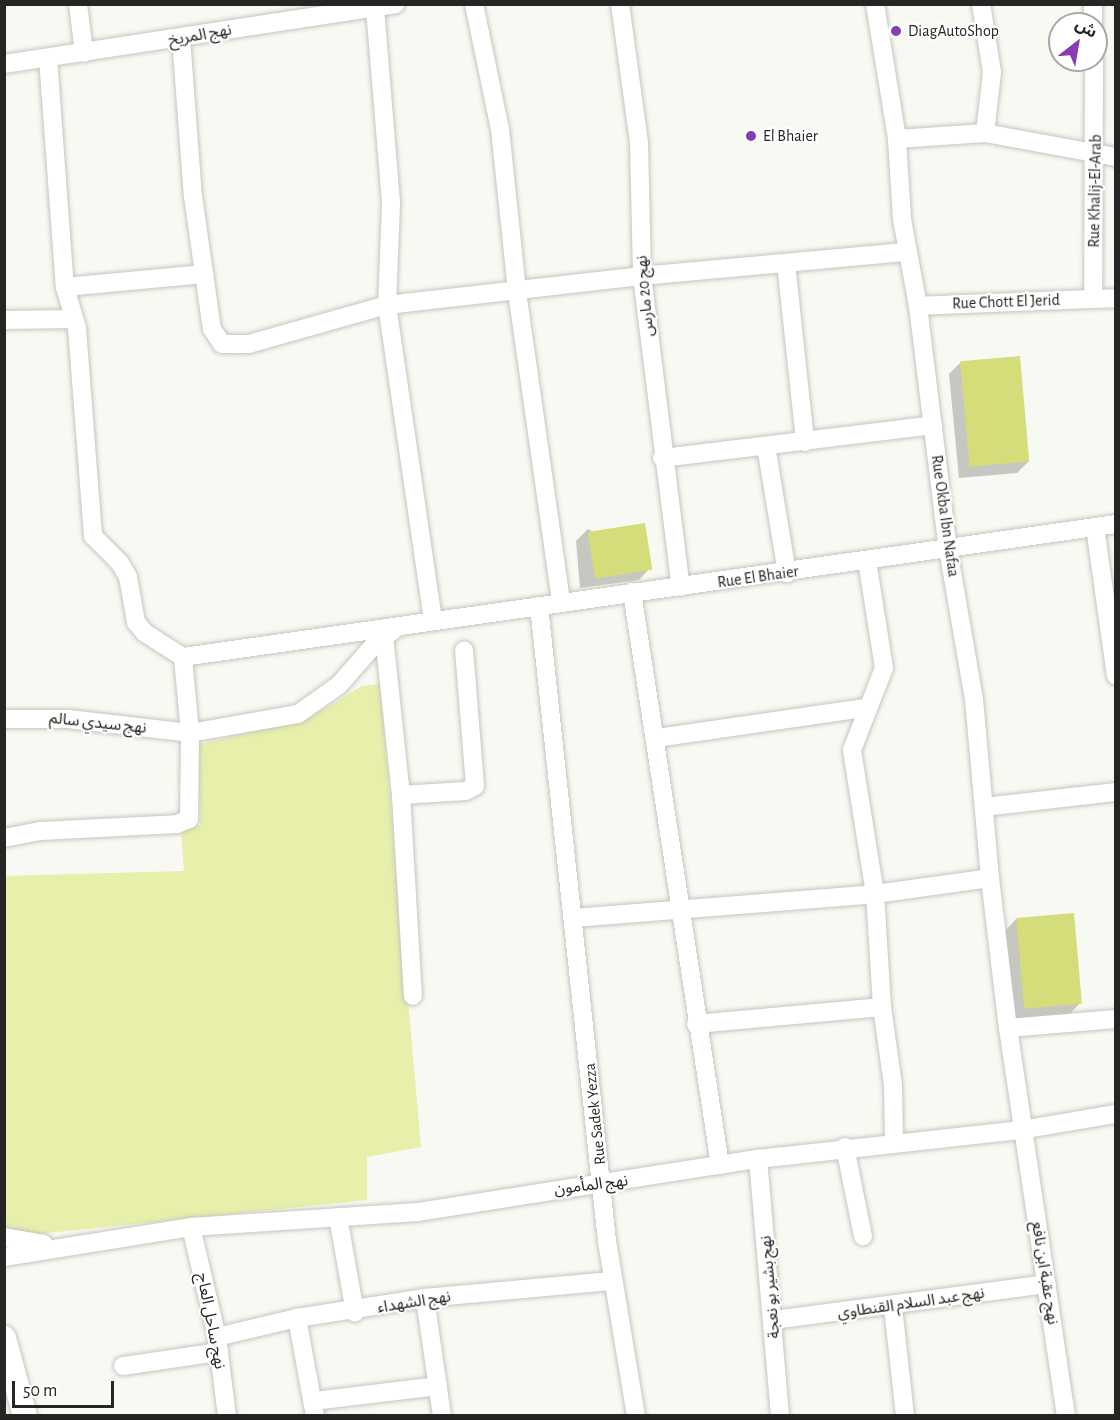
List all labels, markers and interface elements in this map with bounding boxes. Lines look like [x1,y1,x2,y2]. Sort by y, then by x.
north arrow [1048,12,1108,72]
text: ش [1073,16,1100,41]
street label: نهج المريخ [167,20,233,50]
place label: DiagAutoShop [908,21,999,41]
marker: DiagAutoShop [889,24,903,38]
place label: El Bhaier [763,126,818,146]
marker: El Bhaier [744,129,758,143]
street label: Rue Khalij-El-Arab [1084,134,1106,248]
street label: نهج 20 مارس [632,255,658,337]
street label: Rue Chott El Jerid [952,291,1060,313]
street label: Rue Okba Ibn Nafaa [927,454,963,578]
street label: Rue El Bhaier [716,562,800,592]
street label: نهج سيدي سالم [48,708,148,738]
street label: Rue Sadek Yezza [580,1062,610,1166]
street label: نهج المأمون [553,1171,629,1199]
street label: نهج عقبة ابن نافع [1027,1220,1063,1326]
street label: نهج بشير بو نعجة [756,1235,784,1339]
street label: نهج ساحل العاج [192,1271,230,1371]
street label: نهج عبد السلام القنطاوي [836,1283,986,1323]
street label: نهج الشهداء [376,1287,452,1317]
scale bar [15,1369,117,1407]
text: 50 m [23,1382,57,1400]

